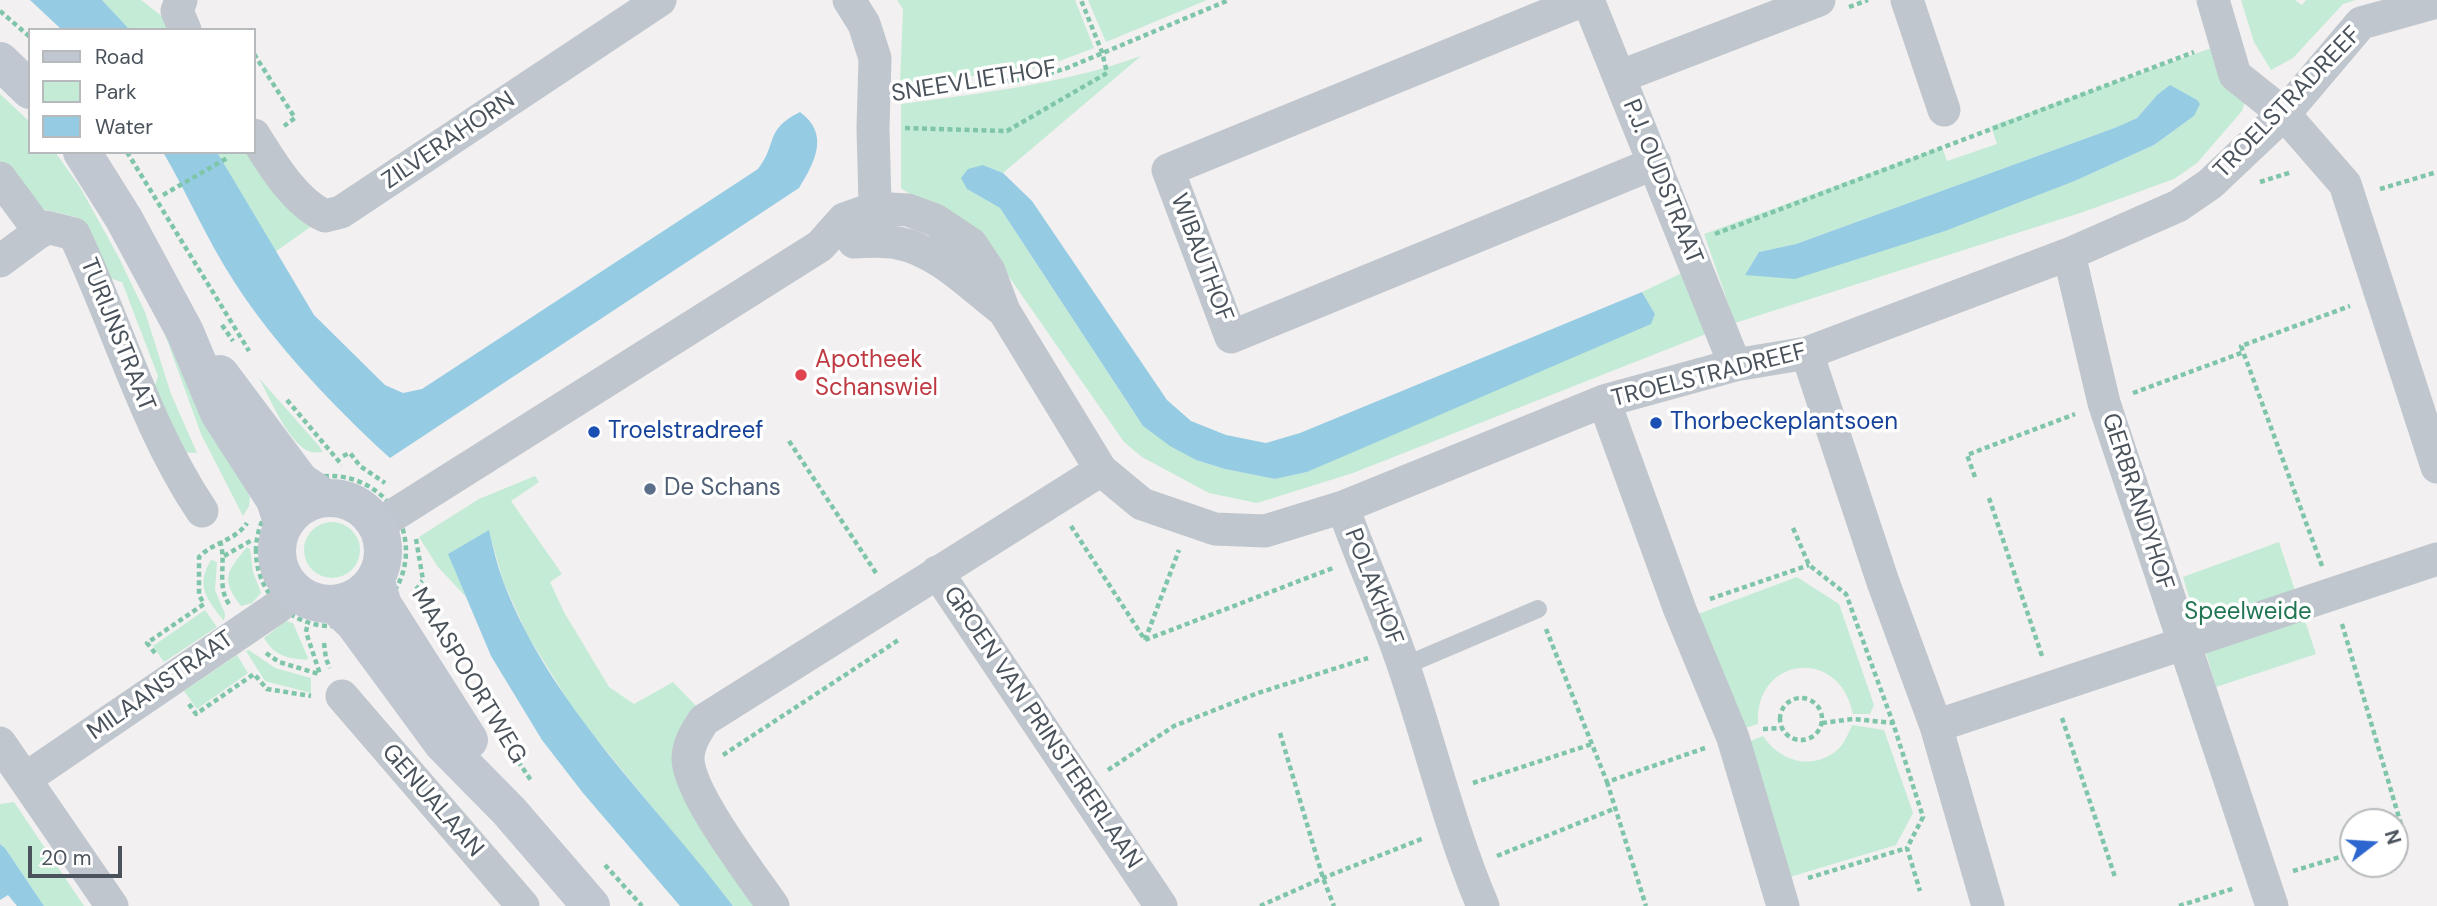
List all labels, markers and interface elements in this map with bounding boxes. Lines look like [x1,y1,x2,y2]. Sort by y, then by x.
street label: TROELSTRADREEF [2208,21,2368,185]
legend [28,28,256,154]
text: Road [95,43,144,71]
street label: SNEEVLIETHOF [889,55,1059,109]
text: Park [95,78,136,106]
street label: ZILVERAHORN [377,86,521,196]
street label: P.J. OUDSTRAAT [1616,95,1708,269]
text: Water [95,113,153,141]
street label: WIBAUTHOF [1163,190,1239,326]
street label: TURIJNSTRAAT [73,254,161,416]
street label: TROELSTRADREEF [1609,338,1809,414]
place label: Apotheek Schanswiel [815,347,938,403]
marker: Apotheek Schanswiel [793,367,809,383]
place label: Thorbeckeplantsoen [1670,409,1898,437]
street label: GERBRANDYHOF [2095,410,2179,594]
marker: Thorbeckeplantsoen [1648,415,1664,431]
place label: Troelstradreef [608,418,763,446]
marker: Troelstradreef [586,424,602,440]
place label: De Schans [664,475,781,503]
marker: De Schans [642,481,658,497]
street label: POLAKHOF [1338,524,1408,650]
street label: GROEN VAN PRINSTERERLAAN [937,581,1147,875]
street label: MAASPOORTWEG [404,583,532,769]
park label: Speelweide [2184,599,2312,627]
street label: MILAANSTRAAT [82,625,240,747]
street label: GENUALAAN [375,739,489,863]
north arrow [2339,808,2409,878]
text: N [2379,827,2407,848]
scale bar [32,832,126,876]
text: 20 m [41,844,92,872]

